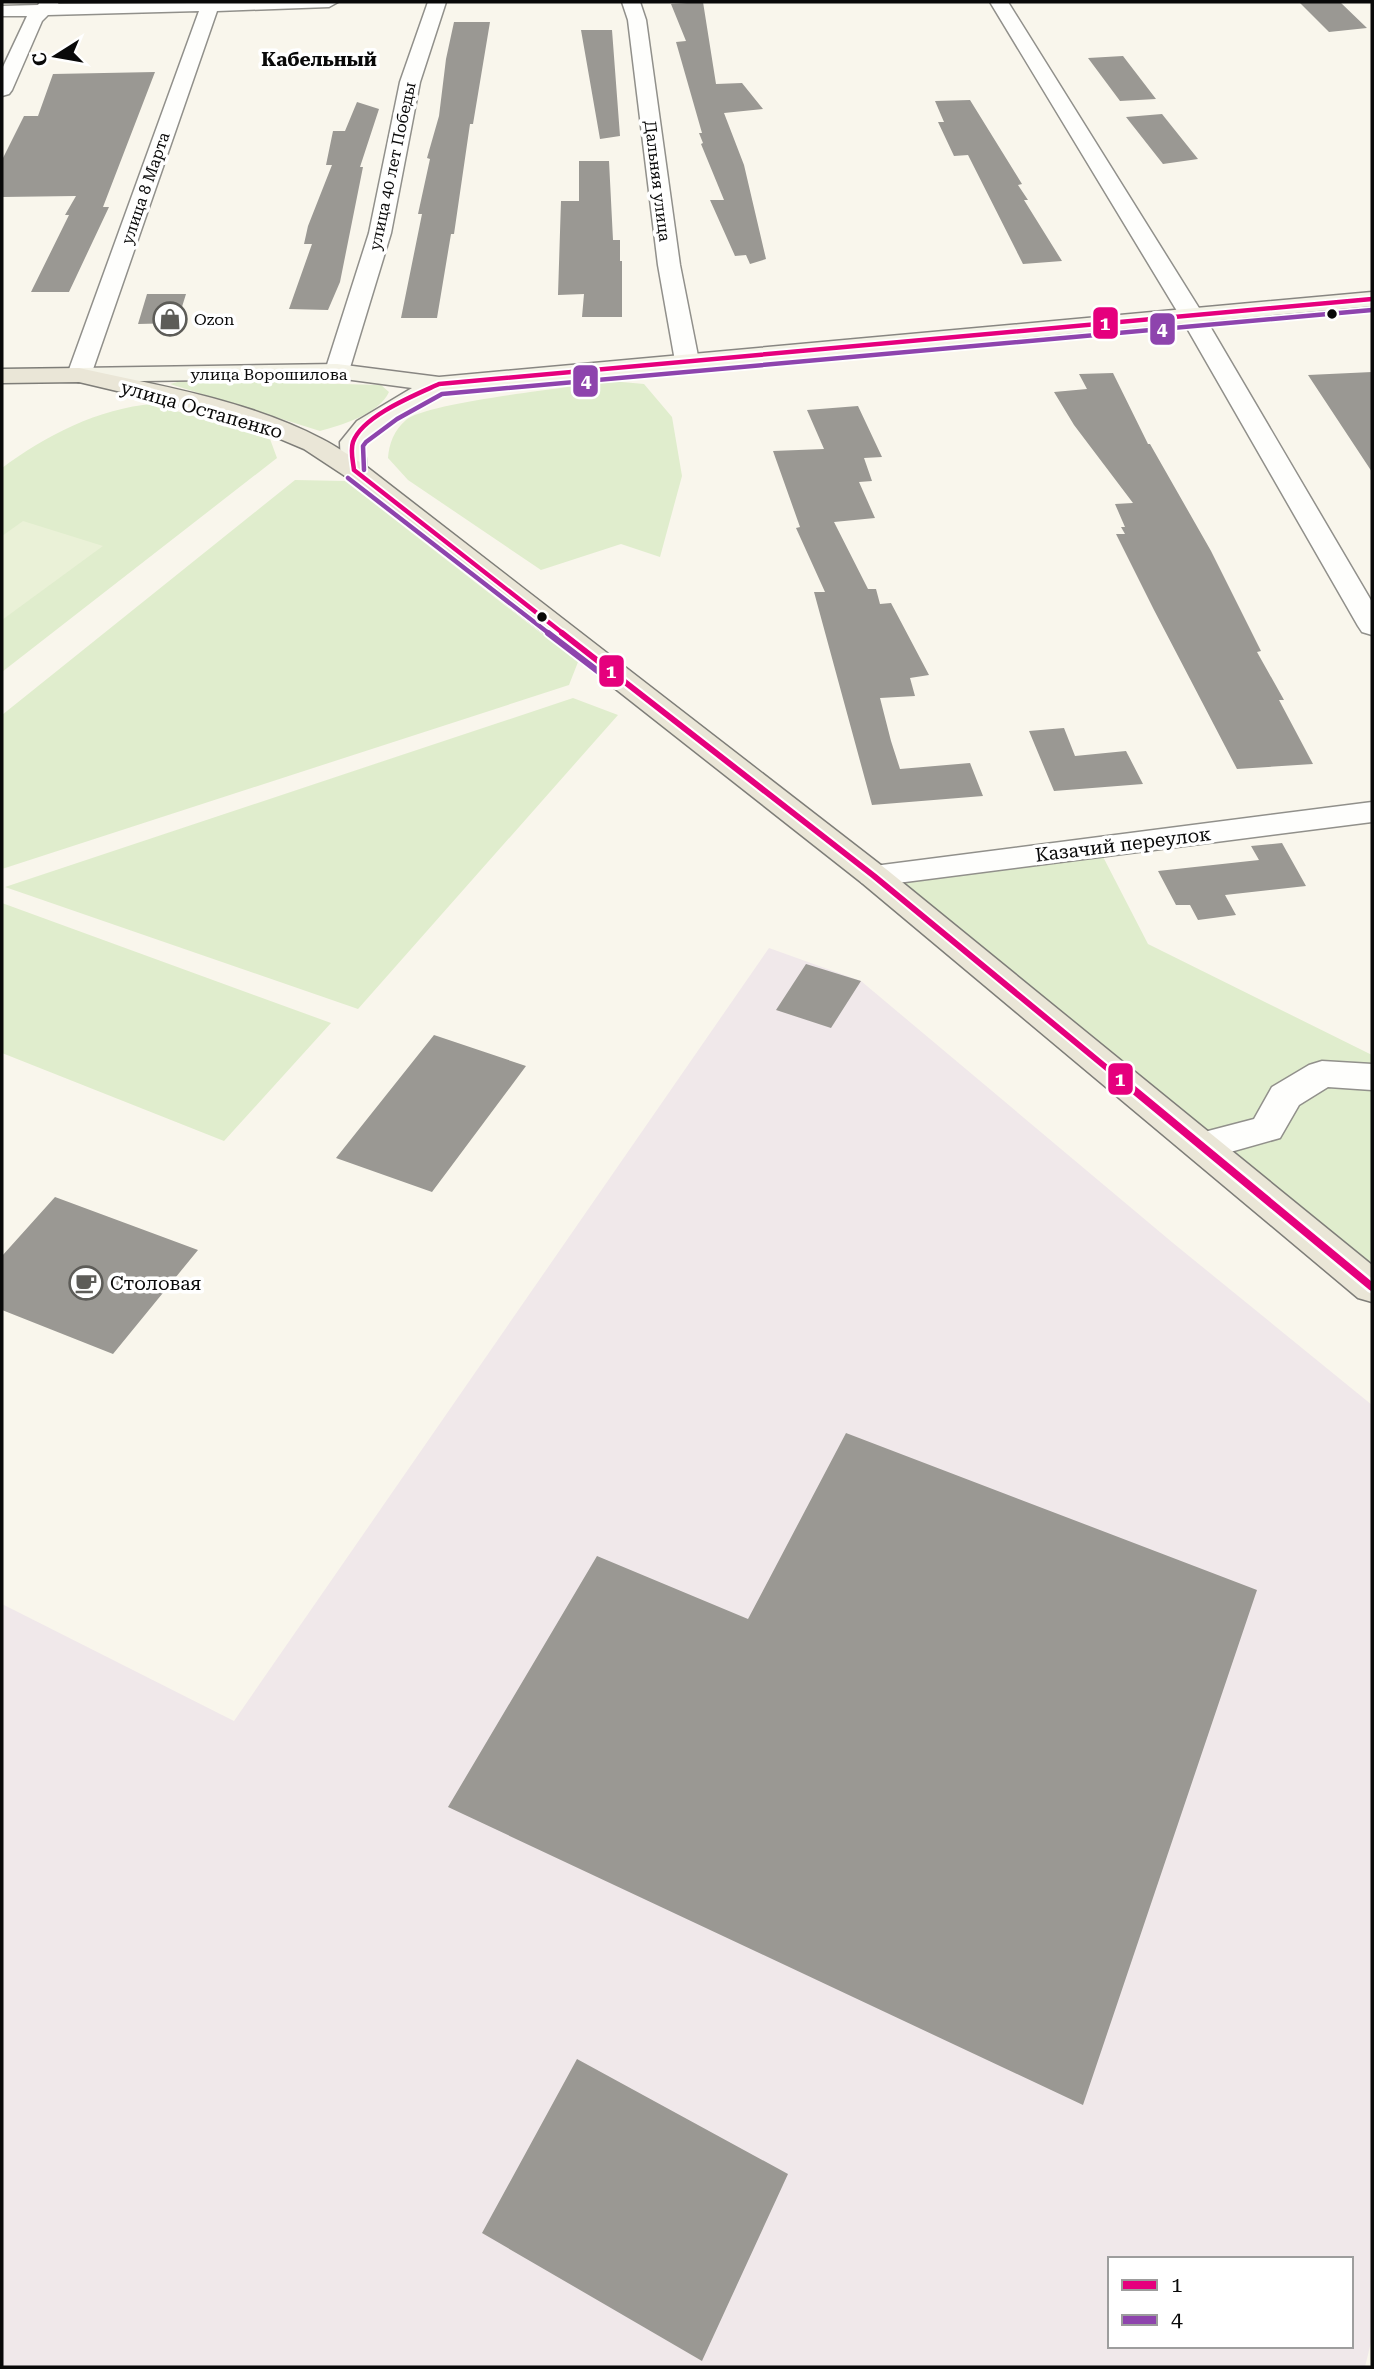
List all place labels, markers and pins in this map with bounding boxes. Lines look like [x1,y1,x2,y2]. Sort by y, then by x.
shop icon: Ozon [151,300,189,338]
unlabelled marker [1325,307,1339,321]
place label: Ozon [194,310,234,329]
unlabelled marker [535,610,549,624]
cafe icon: Столовая [67,1264,105,1302]
place label: Столовая [110,1272,202,1295]

